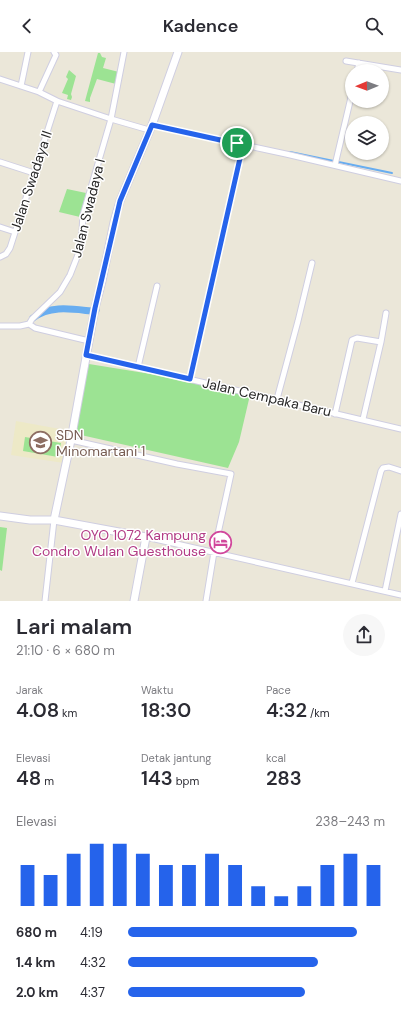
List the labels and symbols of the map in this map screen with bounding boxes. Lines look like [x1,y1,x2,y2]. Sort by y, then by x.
north arrow [345,64,389,108]
pin [220,126,254,160]
street label: Jalan Swadaya II [6,128,56,234]
street label: Jalan Swadaya I [67,157,109,259]
street label: Jalan Cempaka Baru [201,373,333,421]
place label: SDN Minomartani 1 [56,426,145,460]
school or university icon: SDN Minomartani 1 [27,430,53,456]
place label: OYO 1072 Kampung Condro Wulan Guesthouse [32,526,206,560]
hotel icon: OYO 1072 Kampung Condro Wulan Guesthouse [208,530,234,556]

